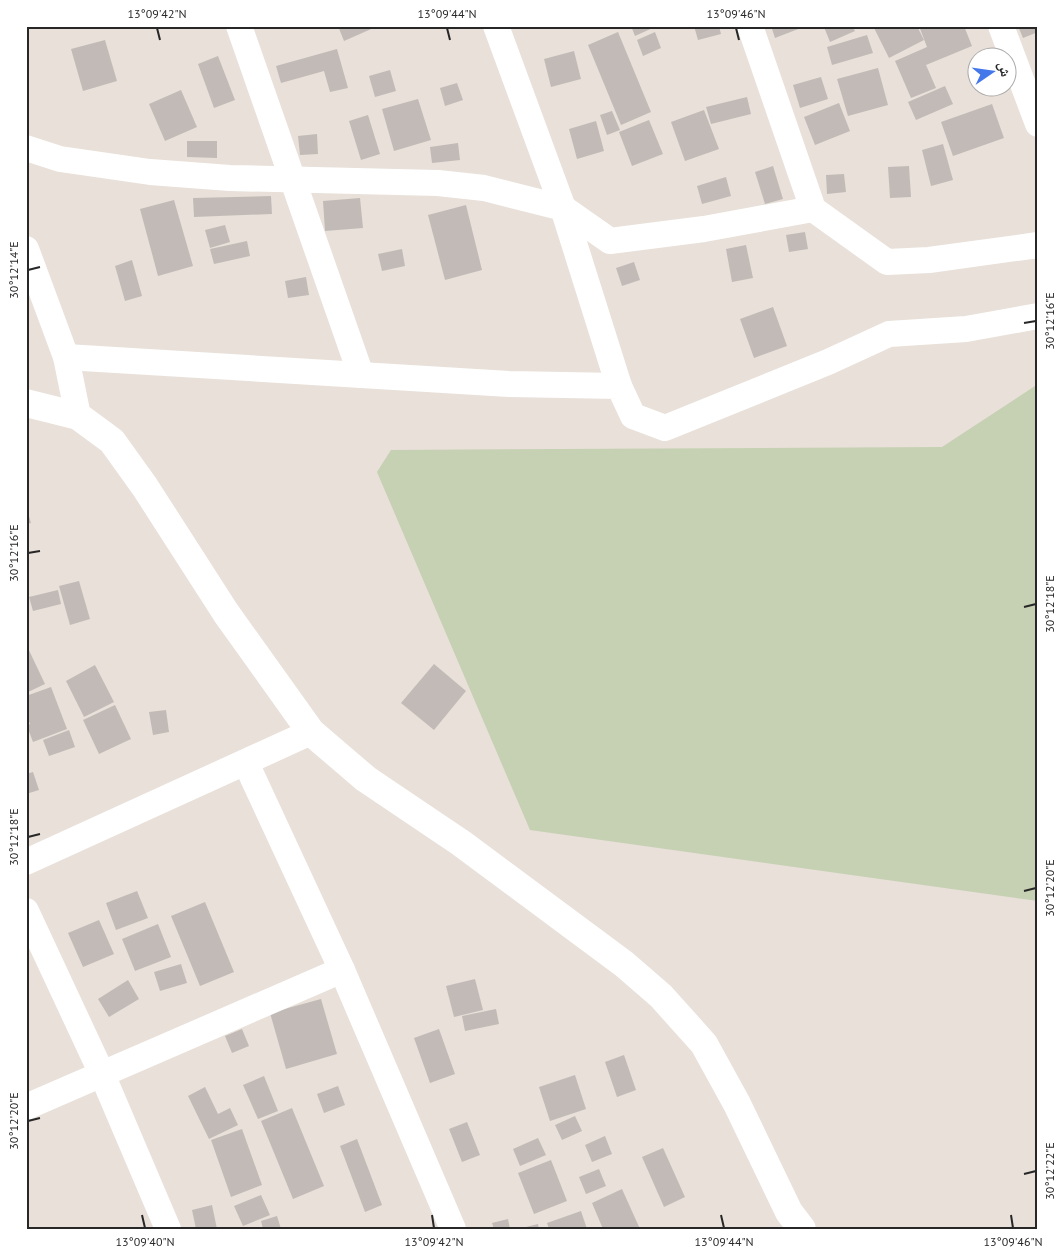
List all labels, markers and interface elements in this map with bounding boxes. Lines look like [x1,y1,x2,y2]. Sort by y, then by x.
text: 13°09'42"N [127,6,187,21]
text: 13°09'44"N [417,6,477,21]
text: 13°09'46"N [706,6,766,21]
north arrow [966,48,1016,98]
text: ش [994,60,1015,78]
text: 30°12'14"E [6,241,21,299]
text: 30°12'16"E [1042,292,1057,350]
text: 30°12'16"E [6,524,21,582]
text: 30°12'18"E [1042,575,1057,633]
text: 30°12'18"E [6,808,21,866]
text: 30°12'20"E [1042,859,1057,917]
text: 30°12'20"E [6,1092,21,1150]
text: 30°12'22"E [1042,1142,1057,1200]
text: 13°09'40"N [115,1234,175,1249]
text: 13°09'42"N [404,1234,464,1249]
text: 13°09'44"N [694,1234,754,1249]
text: 13°09'46"N [983,1234,1043,1249]

